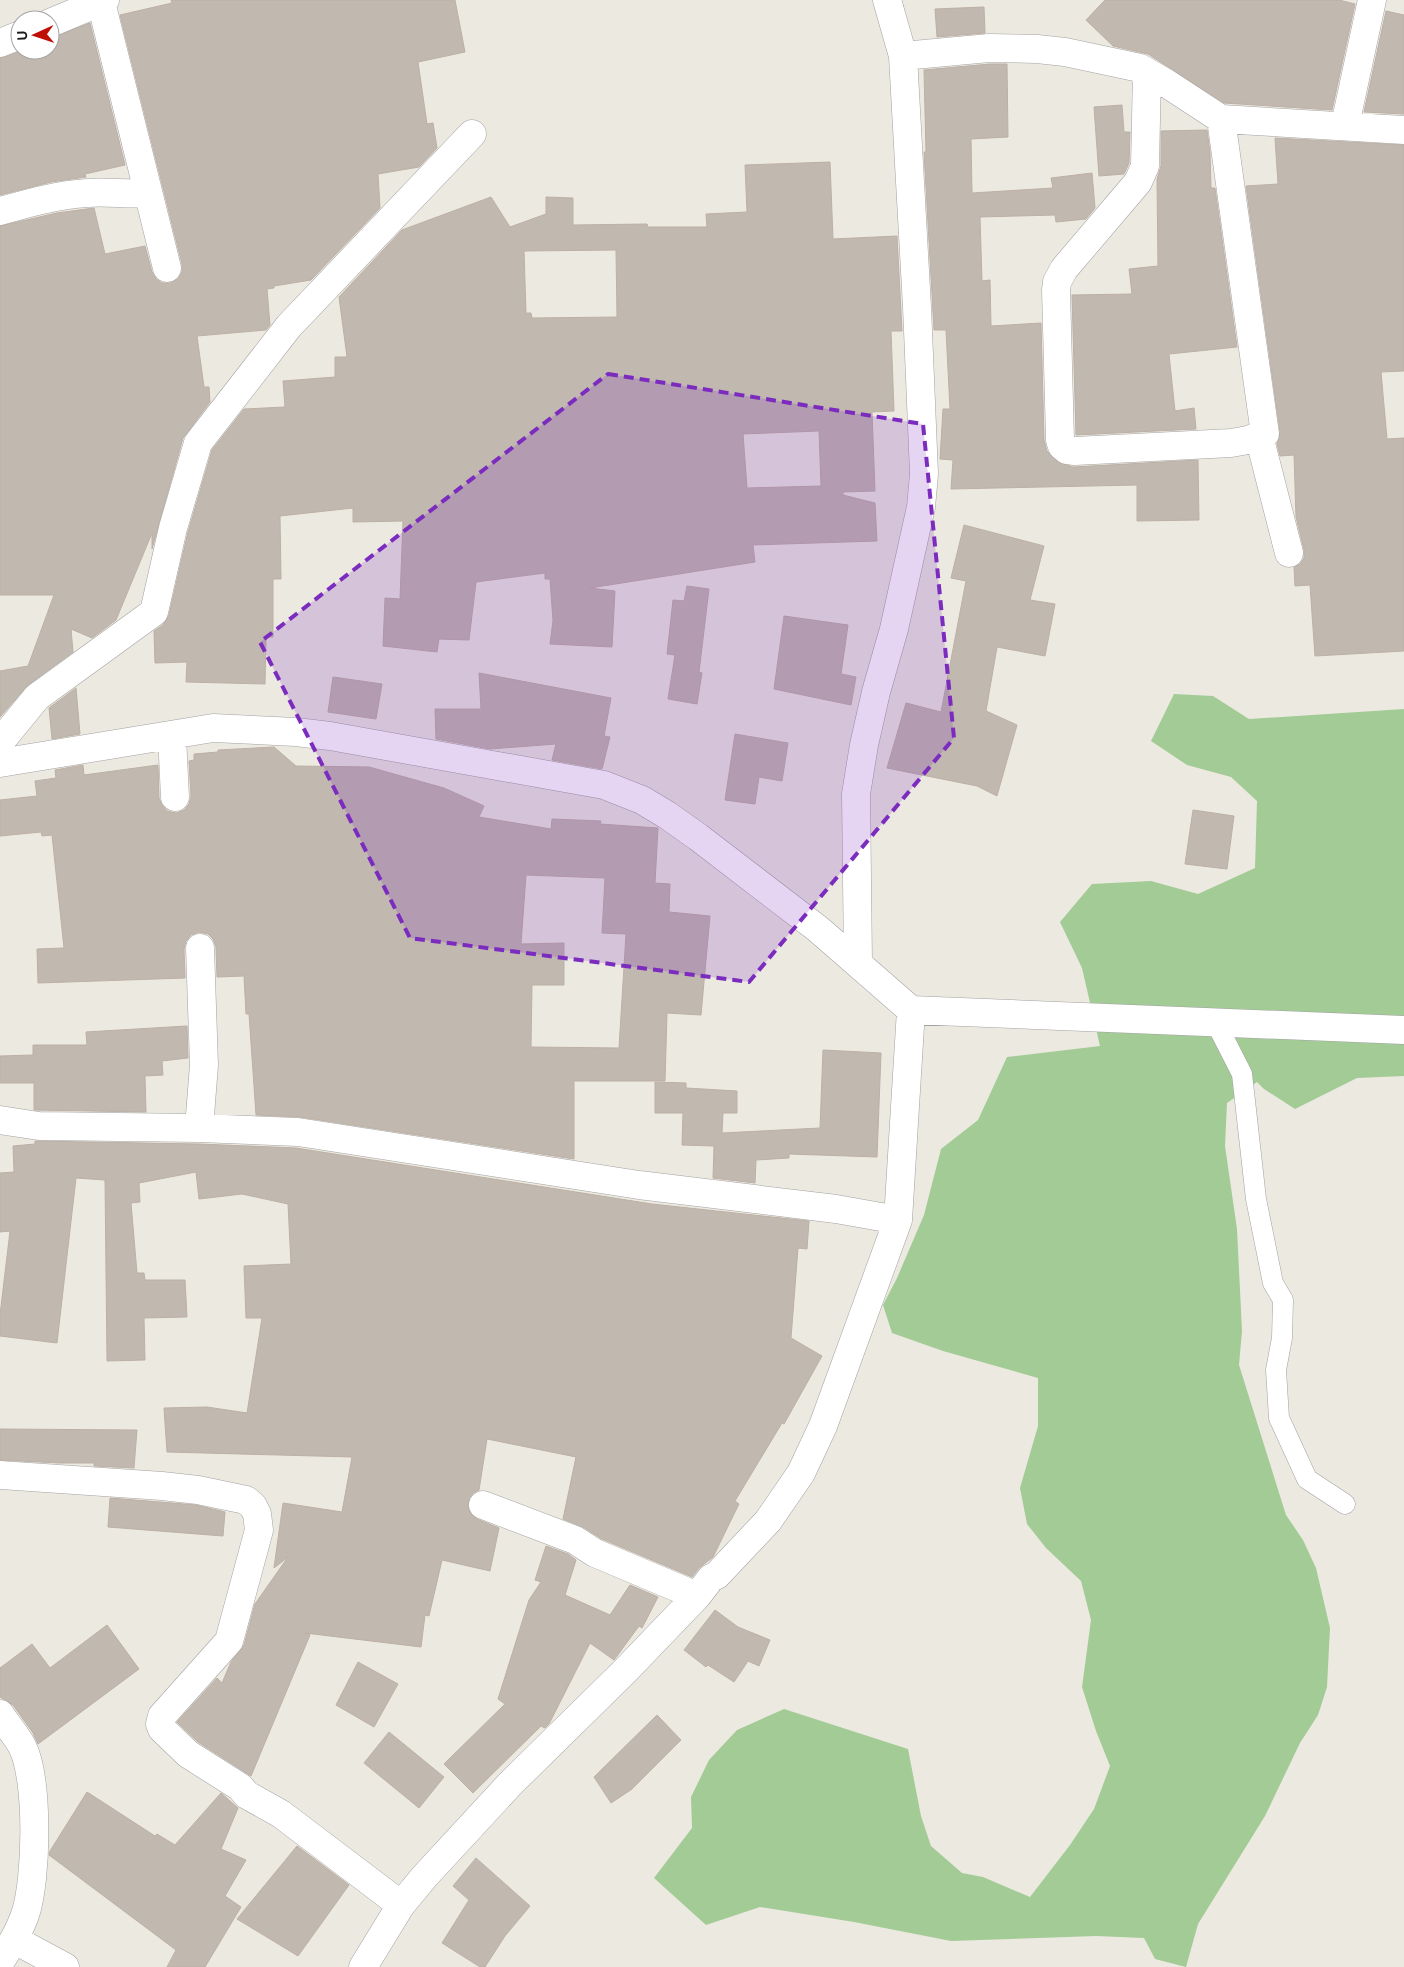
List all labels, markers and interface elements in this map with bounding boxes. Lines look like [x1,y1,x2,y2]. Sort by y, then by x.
north arrow [10,10,60,60]
text: U [14,30,31,41]

